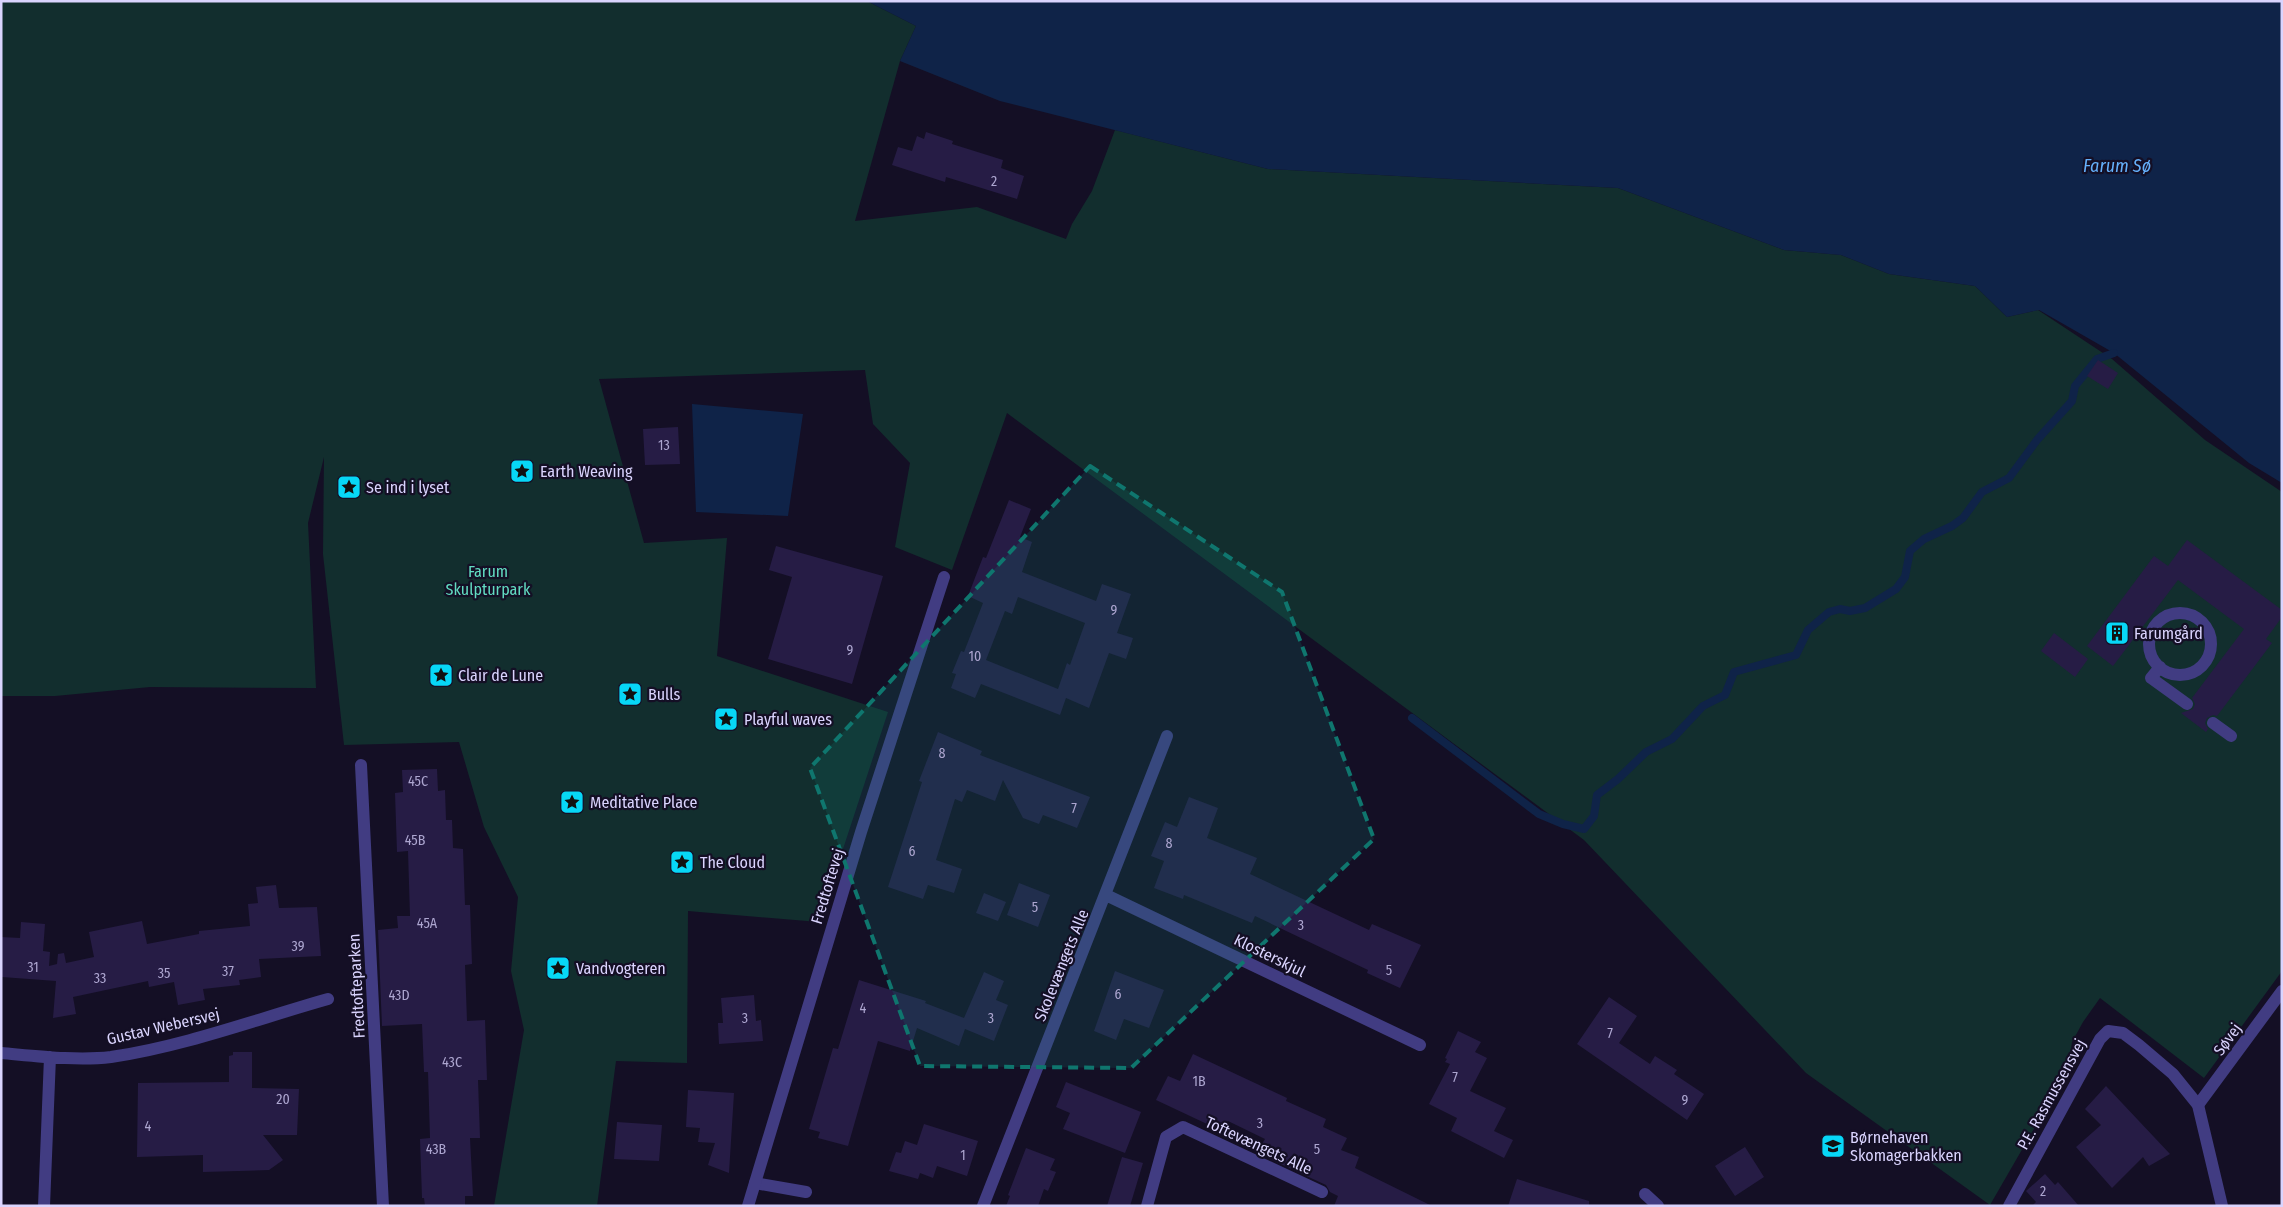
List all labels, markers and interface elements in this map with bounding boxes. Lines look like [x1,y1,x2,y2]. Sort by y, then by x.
water label: Farum Sø [2083,155,2151,177]
house number: 2 [991,173,997,190]
house number: 13 [658,437,670,454]
place icon: Earth Weaving [509,458,535,484]
place label: Earth Weaving [540,462,633,481]
place icon: Se ind i lyset [336,474,362,500]
place label: Se ind i lyset [366,478,450,497]
park label: Farum Skulpturpark [446,562,531,599]
house number: 9 [1111,602,1118,619]
building icon: Farumgård [2104,620,2130,646]
place label: Farumgård [2134,624,2203,643]
house number: 9 [847,642,854,659]
house number: 10 [969,648,981,665]
place icon: Clair de Lune [428,662,454,688]
place label: Clair de Lune [458,666,543,685]
place icon: Bulls [617,681,643,707]
place label: Bulls [648,685,681,704]
place icon: Playful waves [713,706,739,732]
place label: Playful waves [744,710,832,729]
house number: 8 [939,745,946,762]
house number: 45C [408,773,428,790]
place icon: Meditative Place [559,789,585,815]
place label: Meditative Place [590,793,698,812]
house number: 7 [1071,800,1077,817]
house number: 45B [405,832,426,849]
house number: 8 [1166,835,1173,852]
house number: 6 [909,843,916,860]
street label: Fredtoftevej [807,846,848,926]
place icon: The Cloud [669,849,695,875]
place label: The Cloud [700,853,765,872]
house number: 5 [1032,899,1038,916]
street label: Skolevængets Alle [1030,906,1093,1024]
house number: 45A [417,915,438,932]
house number: 3 [1298,917,1304,934]
street label: Klosterskjul [1231,930,1309,981]
street label: Fredtofteparken [344,933,369,1039]
house number: 39 [292,938,305,955]
place icon: Vandvogteren [545,955,571,981]
house number: 31 [27,959,39,976]
place label: Vandvogteren [576,959,666,978]
house number: 5 [1386,962,1392,979]
house number: 37 [222,963,234,980]
house number: 35 [158,965,170,982]
house number: 33 [94,970,106,987]
house number: 6 [1115,986,1122,1003]
house number: 43D [388,987,410,1004]
house number: 4 [860,1000,867,1017]
street label: Gustav Webersvej [105,1004,221,1049]
house number: 3 [742,1010,748,1027]
house number: 3 [988,1010,994,1027]
street label: Søvej [2209,1019,2245,1059]
house number: 7 [1607,1025,1613,1042]
street label: P.E. Rasmussensvej [2013,1036,2090,1153]
house number: 43C [442,1054,462,1071]
house number: 7 [1452,1069,1458,1086]
house number: 1B [1192,1073,1206,1090]
house number: 20 [276,1091,290,1108]
house number: 9 [1682,1092,1689,1109]
street label: Toftevængets Alle [1202,1112,1315,1179]
house number: 3 [1257,1115,1263,1132]
house number: 4 [145,1118,152,1135]
place label: Børnehaven Skomagerbakken [1850,1128,1962,1165]
school or university icon: Børnehaven Skomagerbakken [1820,1133,1846,1159]
house number: 43B [426,1141,447,1158]
house number: 5 [1314,1141,1320,1158]
house number: 1 [960,1147,966,1164]
house number: 2 [2040,1183,2046,1200]

